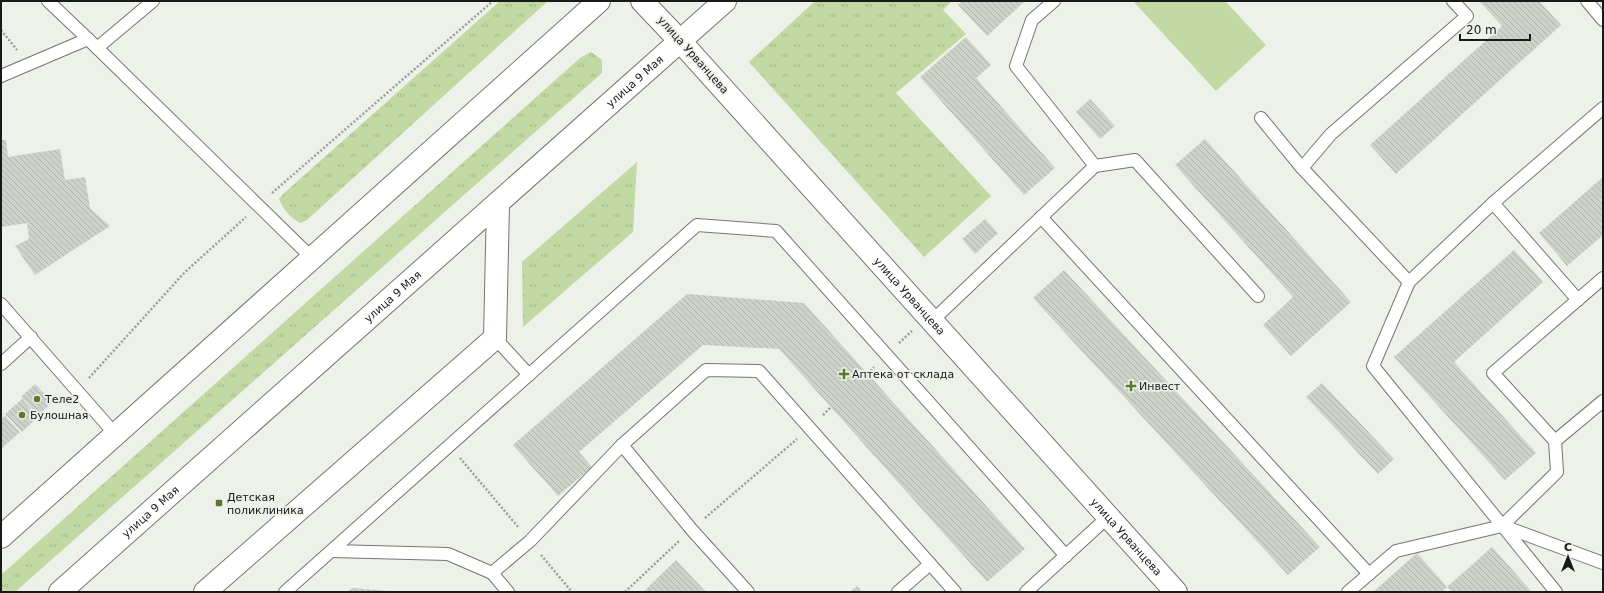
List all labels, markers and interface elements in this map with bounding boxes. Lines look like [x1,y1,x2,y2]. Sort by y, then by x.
street label: улица Урванцева [655,13,731,97]
scale bar [1460,16,1530,42]
text: 20 m [1466,23,1497,37]
street label: улица 9 Мая [604,52,666,110]
street label: улица Урванцева [871,254,948,337]
street label: улица 9 Мая [361,268,424,325]
place label: Аптека от склада [852,368,954,381]
marker: Аптека от склада [839,369,849,379]
place label: Инвест [1139,380,1181,393]
marker: Инвест [1126,381,1136,391]
place label: Теле2 [44,393,79,406]
marker: Теле2 [32,394,42,404]
place label: Булошная [30,409,88,422]
marker: Булошная [17,410,27,420]
street label: улица 9 Мая [119,483,182,540]
place label: Детская поликлиника [227,491,304,517]
street label: улица Урванцева [1088,495,1165,578]
marker: Детская поликлиника [214,498,224,508]
north arrow [1548,537,1588,577]
text: С [1564,541,1572,554]

